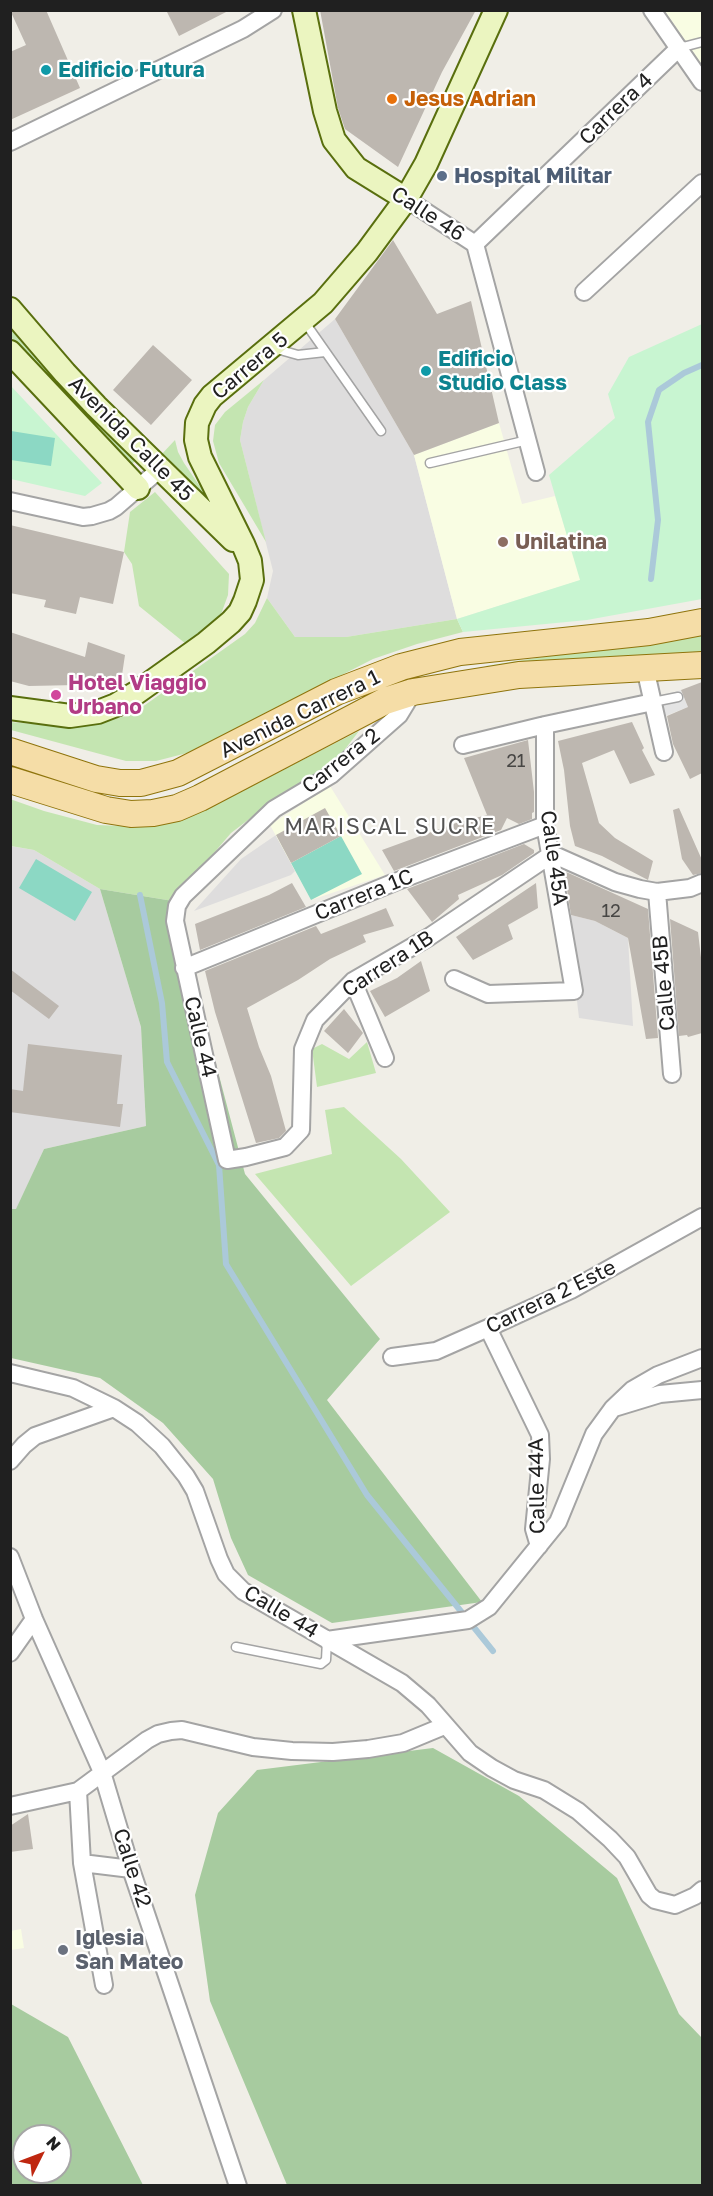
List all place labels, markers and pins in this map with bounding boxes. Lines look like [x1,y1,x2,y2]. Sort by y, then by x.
place label: Edificio Futura [58,57,205,83]
marker: Edificio Futura [39,63,53,77]
place label: Jesus Adrian [404,86,536,112]
marker: Jesus Adrian [385,92,399,106]
place label: Hospital Militar [454,163,612,189]
marker: Hospital Militar [435,169,449,183]
place label: Edificio Studio Class [438,346,567,396]
marker: Edificio Studio Class [419,364,433,378]
place label: Unilatina [515,529,607,555]
marker: Unilatina [496,535,510,549]
place label: Hotel Viaggio Urbano [68,670,207,720]
marker: Hotel Viaggio Urbano [49,688,63,702]
place label: Iglesia San Mateo [75,1925,183,1975]
marker: Iglesia San Mateo [56,1943,70,1957]

